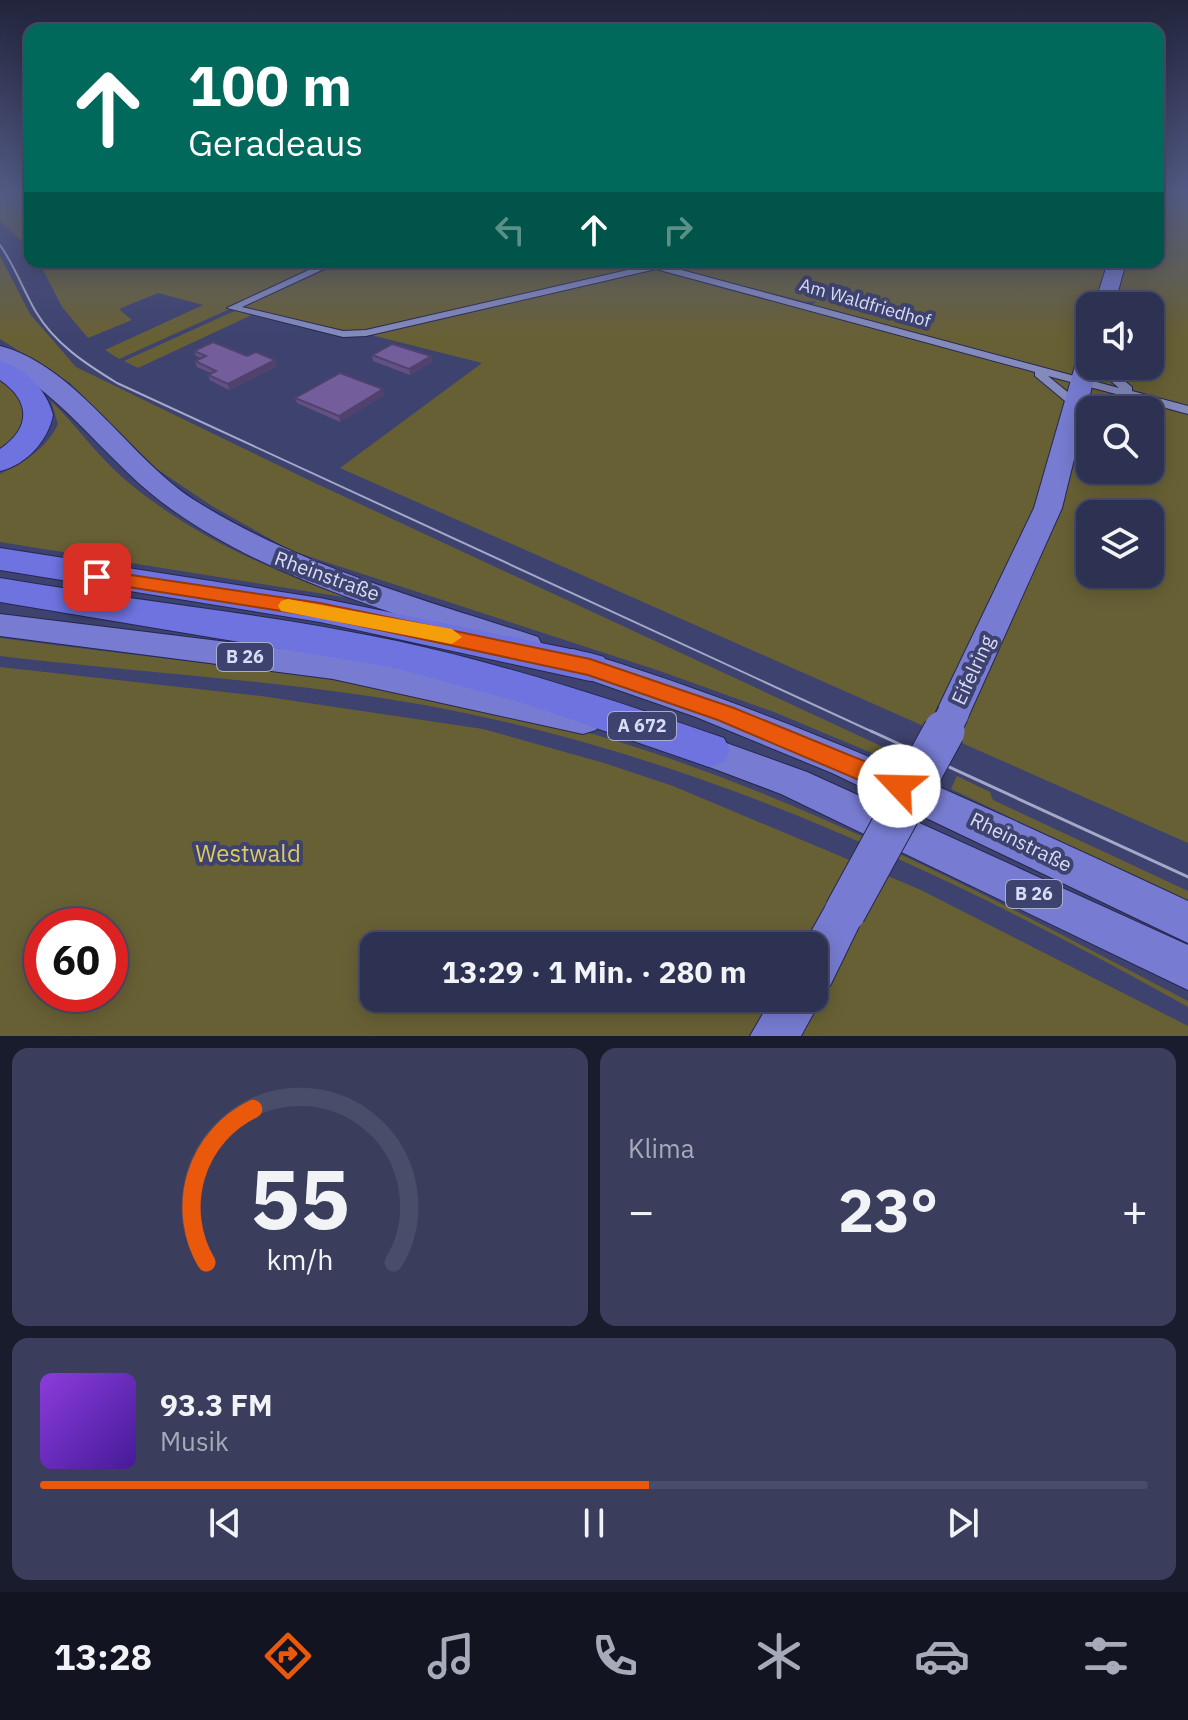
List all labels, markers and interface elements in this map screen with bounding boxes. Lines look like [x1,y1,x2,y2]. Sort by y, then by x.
text: 100 m [188,49,352,121]
icon: ahead [56,56,160,160]
text: Geradeaus [188,119,363,166]
icon: left [488,208,532,252]
icon: ahead [572,208,616,252]
icon: right [656,208,700,252]
street label: Am Waldfriedhof [797,273,934,332]
map controls [1076,292,1164,588]
button: sound [1076,292,1164,380]
button: search [1076,396,1164,484]
button: layers [1076,500,1164,588]
pin [63,543,131,611]
street label: Rheinstraße [271,544,383,607]
icon: arrive [75,555,119,599]
street label: Eifelring [945,630,1001,709]
road number: B 26 [217,643,273,671]
road number: A 672 [608,712,676,740]
position arrow [857,744,941,828]
street label: Rheinstraße [966,805,1077,878]
park label: Westwald [195,837,301,869]
road number: B 26 [1006,880,1062,908]
speed limit sign: 60 [24,908,128,1012]
text: 13:29 · 1 Min. · 280 m [441,952,747,991]
text: Klima [628,1131,695,1165]
text: 55 [250,1144,350,1252]
text: 23° [838,1170,938,1249]
text: − [628,1182,654,1239]
text: + [1122,1182,1148,1239]
text: km/h [266,1241,334,1278]
text: 93.3 FM [160,1385,273,1424]
text: Musik [160,1424,229,1458]
icon: previous [203,1501,247,1545]
icon: pause [572,1501,616,1545]
icon: next [941,1501,985,1545]
icon: directions [260,1628,316,1684]
icon: music [423,1628,479,1684]
icon: phone [587,1628,643,1684]
icon: climate [751,1628,807,1684]
icon: car [914,1628,970,1684]
icon: filters [1078,1628,1134,1684]
text: 13:28 [54,1633,152,1680]

